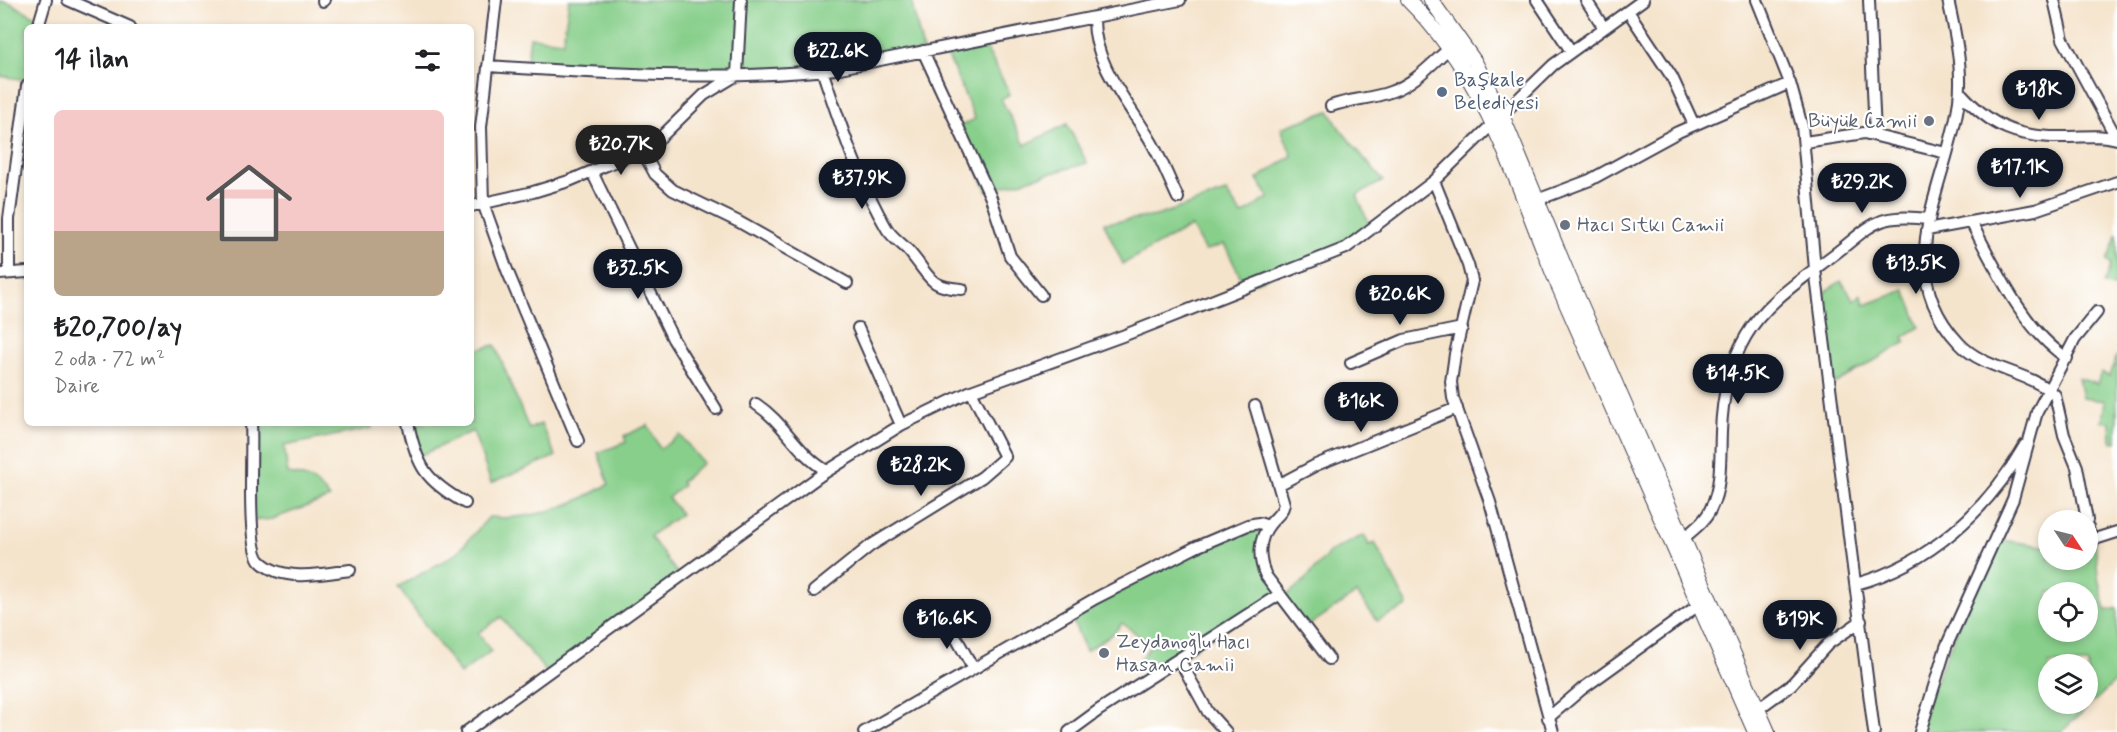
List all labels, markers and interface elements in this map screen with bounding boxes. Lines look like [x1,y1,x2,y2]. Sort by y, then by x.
pin: ₺22.6K [789,32,887,83]
text: ₺22.6K [808,38,868,65]
text: 14 ilan [54,43,129,77]
icon: filters [411,44,444,77]
place label: Başkale Belediyesi [1454,67,1539,117]
pin: ₺18K [2003,70,2075,121]
text: ₺18K [2016,76,2062,103]
marker: Başkale Belediyesi [1435,85,1449,99]
place label: Büyük Camii [1808,108,1917,135]
marker: Büyük Camii [1922,114,1936,128]
pin: ₺20.7K [572,125,670,176]
text: ₺20.7K [589,131,653,158]
pin: ₺17.1K [1971,148,2069,199]
icon: home [195,149,303,257]
text: ₺17.1K [1991,154,2049,181]
pin: ₺37.9K [813,159,911,210]
pin: ₺29.2K [1813,163,1911,214]
text: ₺37.9K [833,165,891,192]
text: ₺29.2K [1831,169,1893,196]
place label: Hacı Sıtkı Camii [1577,212,1724,239]
marker: Hacı Sıtkı Camii [1558,218,1572,232]
pin: ₺13.5K [1867,244,1965,295]
pin: ₺32.5K [589,249,687,300]
text: ₺13.5K [1886,250,1946,277]
text: ₺32.5K [607,255,669,282]
pin: ₺20.6K [1351,275,1449,326]
text: ₺20.6K [1369,281,1431,308]
text: ₺20,700/ay [54,312,182,346]
text: 2 oda · 72 m² [54,346,165,373]
pin: ₺14.5K [1689,354,1787,405]
text: ₺14.5K [1707,360,1769,387]
text: Daire [54,373,100,400]
pin: ₺16K [1325,382,1397,433]
text: ₺16K [1338,388,1384,415]
pin: ₺28.2K [872,446,970,497]
text: ₺28.2K [891,452,951,479]
north arrow [2038,510,2098,570]
map controls [2038,510,2098,714]
button: locate [2038,582,2098,642]
pin: ₺16.6K [898,599,996,650]
pin: ₺19K [1764,600,1836,651]
text: ₺16.6K [917,605,977,632]
text: ₺19K [1777,606,1823,633]
place label: Zeydanoğlu Hacı Hasan Camii [1116,629,1250,679]
marker: Zeydanoğlu Hacı Hasan Camii [1097,646,1111,660]
button: layers [2038,654,2098,714]

